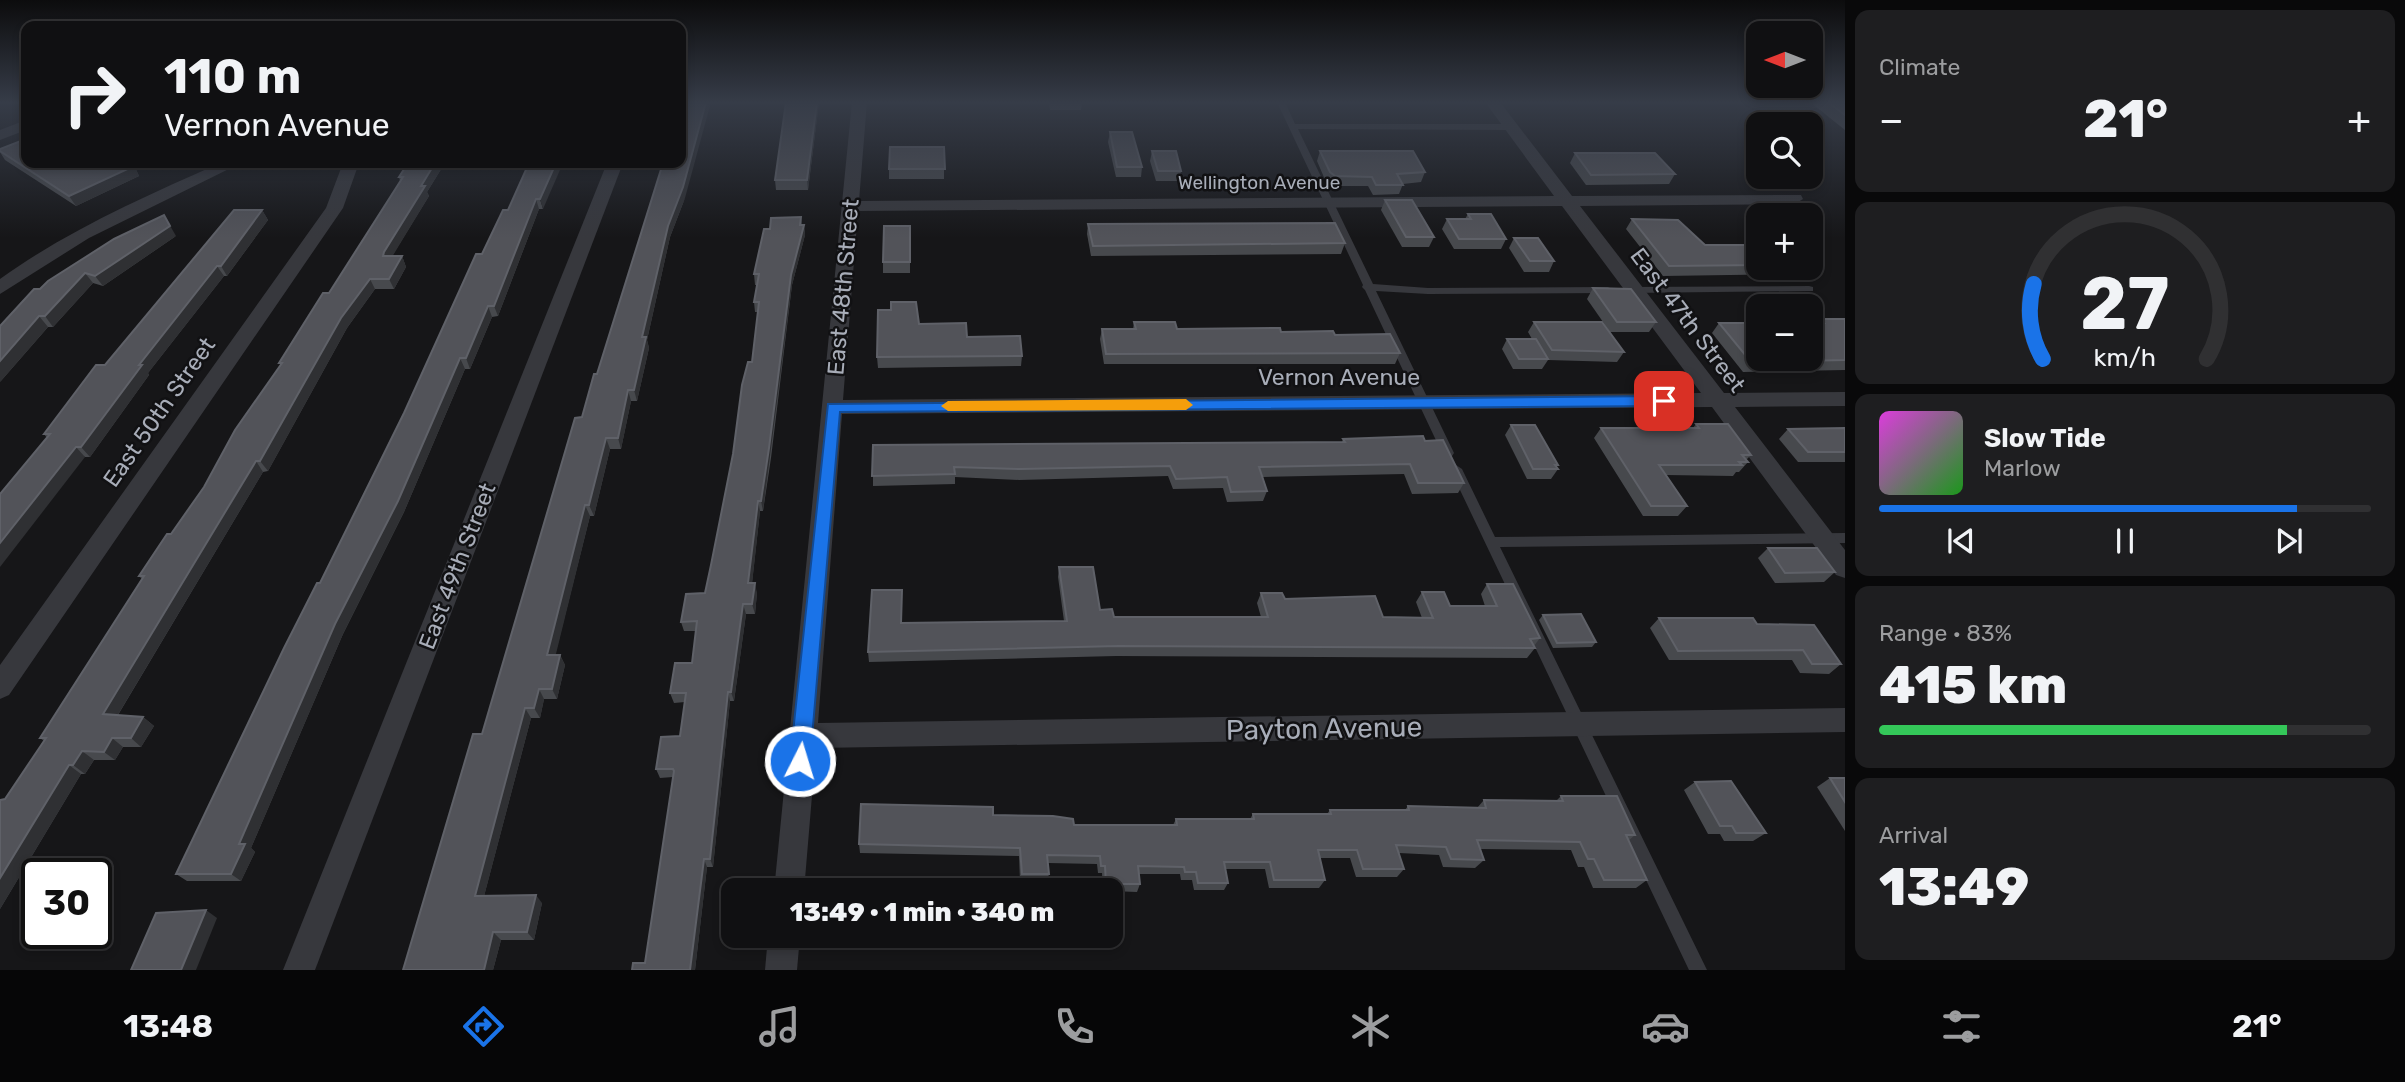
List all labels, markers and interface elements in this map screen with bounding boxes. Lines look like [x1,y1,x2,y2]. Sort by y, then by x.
north arrow [1746,21,1824,98]
map controls [1746,21,1823,371]
text: 110 m [164,47,301,105]
icon: right [49,49,140,140]
text: Climate [1879,53,1960,81]
text: 21° [2083,88,2168,150]
text: − [1879,97,1904,143]
text: + [2347,97,2371,143]
text: Vernon Avenue [164,106,390,144]
button: search [1746,112,1823,189]
street label: Wellington Avenue [1178,171,1340,194]
street label: East 48th Street [821,198,865,376]
button: + [1746,203,1823,280]
street label: East 47th Street [1625,242,1751,398]
text: 27 [2080,261,2170,347]
button: − [1746,294,1823,371]
street label: East 50th Street [97,332,221,492]
text: km/h [2094,343,2156,372]
street label: Vernon Avenue [1258,363,1420,391]
pin [1634,371,1694,431]
icon: arrive [1645,382,1683,420]
text: Slow Tide [1984,423,2106,454]
text: Marlow [1984,454,2061,482]
street label: East 49th Street [412,479,502,653]
icon: previous [1942,522,1980,560]
icon: pause [2106,522,2144,560]
icon: next [2270,522,2308,560]
text: Range · 83% [1879,619,2012,647]
text: 415 km [1879,654,2067,716]
street label: Payton Avenue [1225,710,1423,747]
position arrow [763,724,837,798]
text: Arrival [1879,821,1948,849]
text: 13:49 [1879,856,2029,918]
speed limit sign: 30 [21,858,112,949]
text: 13:49 · 1 min · 340 m [790,897,1054,928]
icon: directions [459,1002,508,1051]
icon: music [755,1002,804,1051]
icon: phone [1050,1002,1099,1051]
icon: climate [1346,1002,1395,1051]
icon: car [1641,1002,1690,1051]
icon: filters [1937,1002,1986,1051]
text: 13:48 [123,1007,213,1045]
text: 21° [2232,1007,2282,1045]

